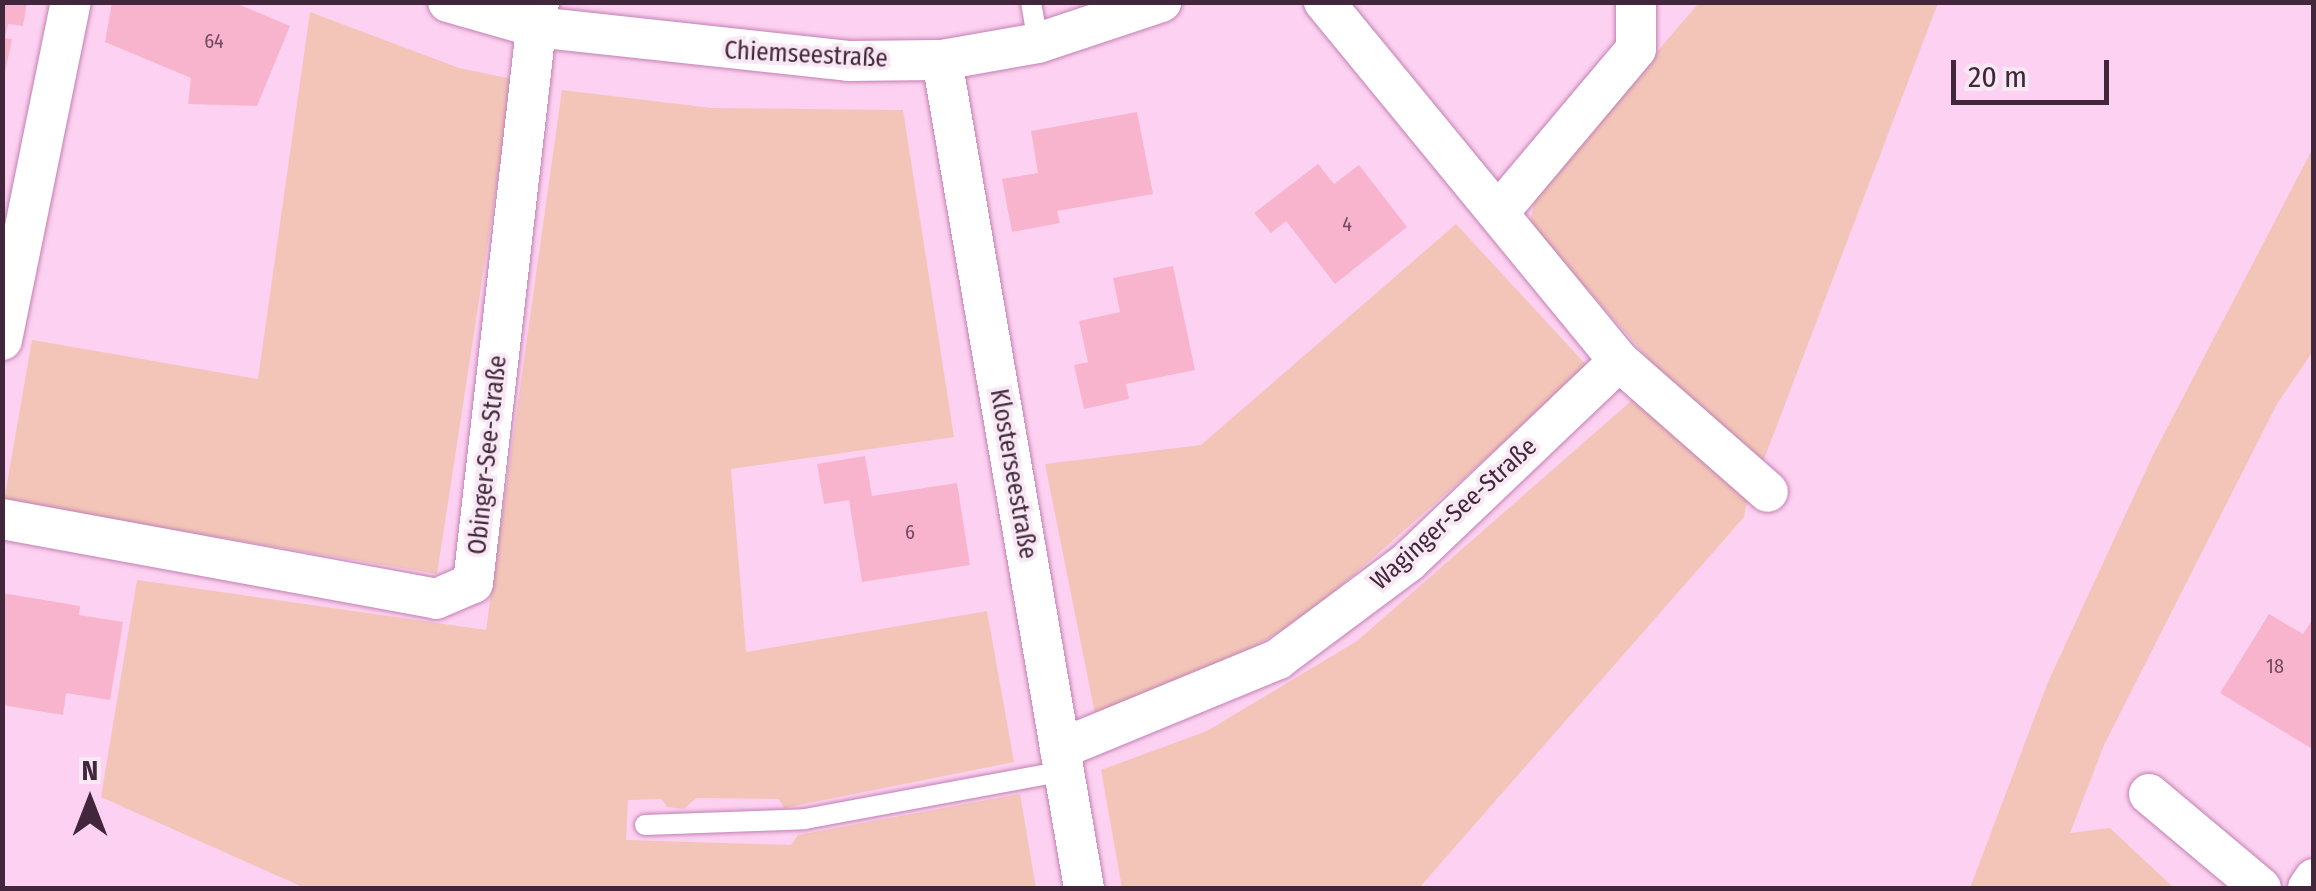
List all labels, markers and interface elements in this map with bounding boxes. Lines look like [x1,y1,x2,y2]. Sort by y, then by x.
house number: 64 [204,29,224,53]
street label: Chiemseestraße [724,36,888,74]
scale bar [1956,40,2114,102]
text: 20 m [1968,59,2027,95]
house number: 4 [1342,212,1352,236]
street label: Obinger-See-Straße [463,354,513,556]
street label: Klosterseestraße [983,387,1043,561]
street label: Waginger-See-Straße [1365,432,1543,596]
house number: 6 [905,520,915,544]
house number: 18 [2266,654,2284,678]
north arrow [40,751,140,851]
text: N [82,754,98,787]

